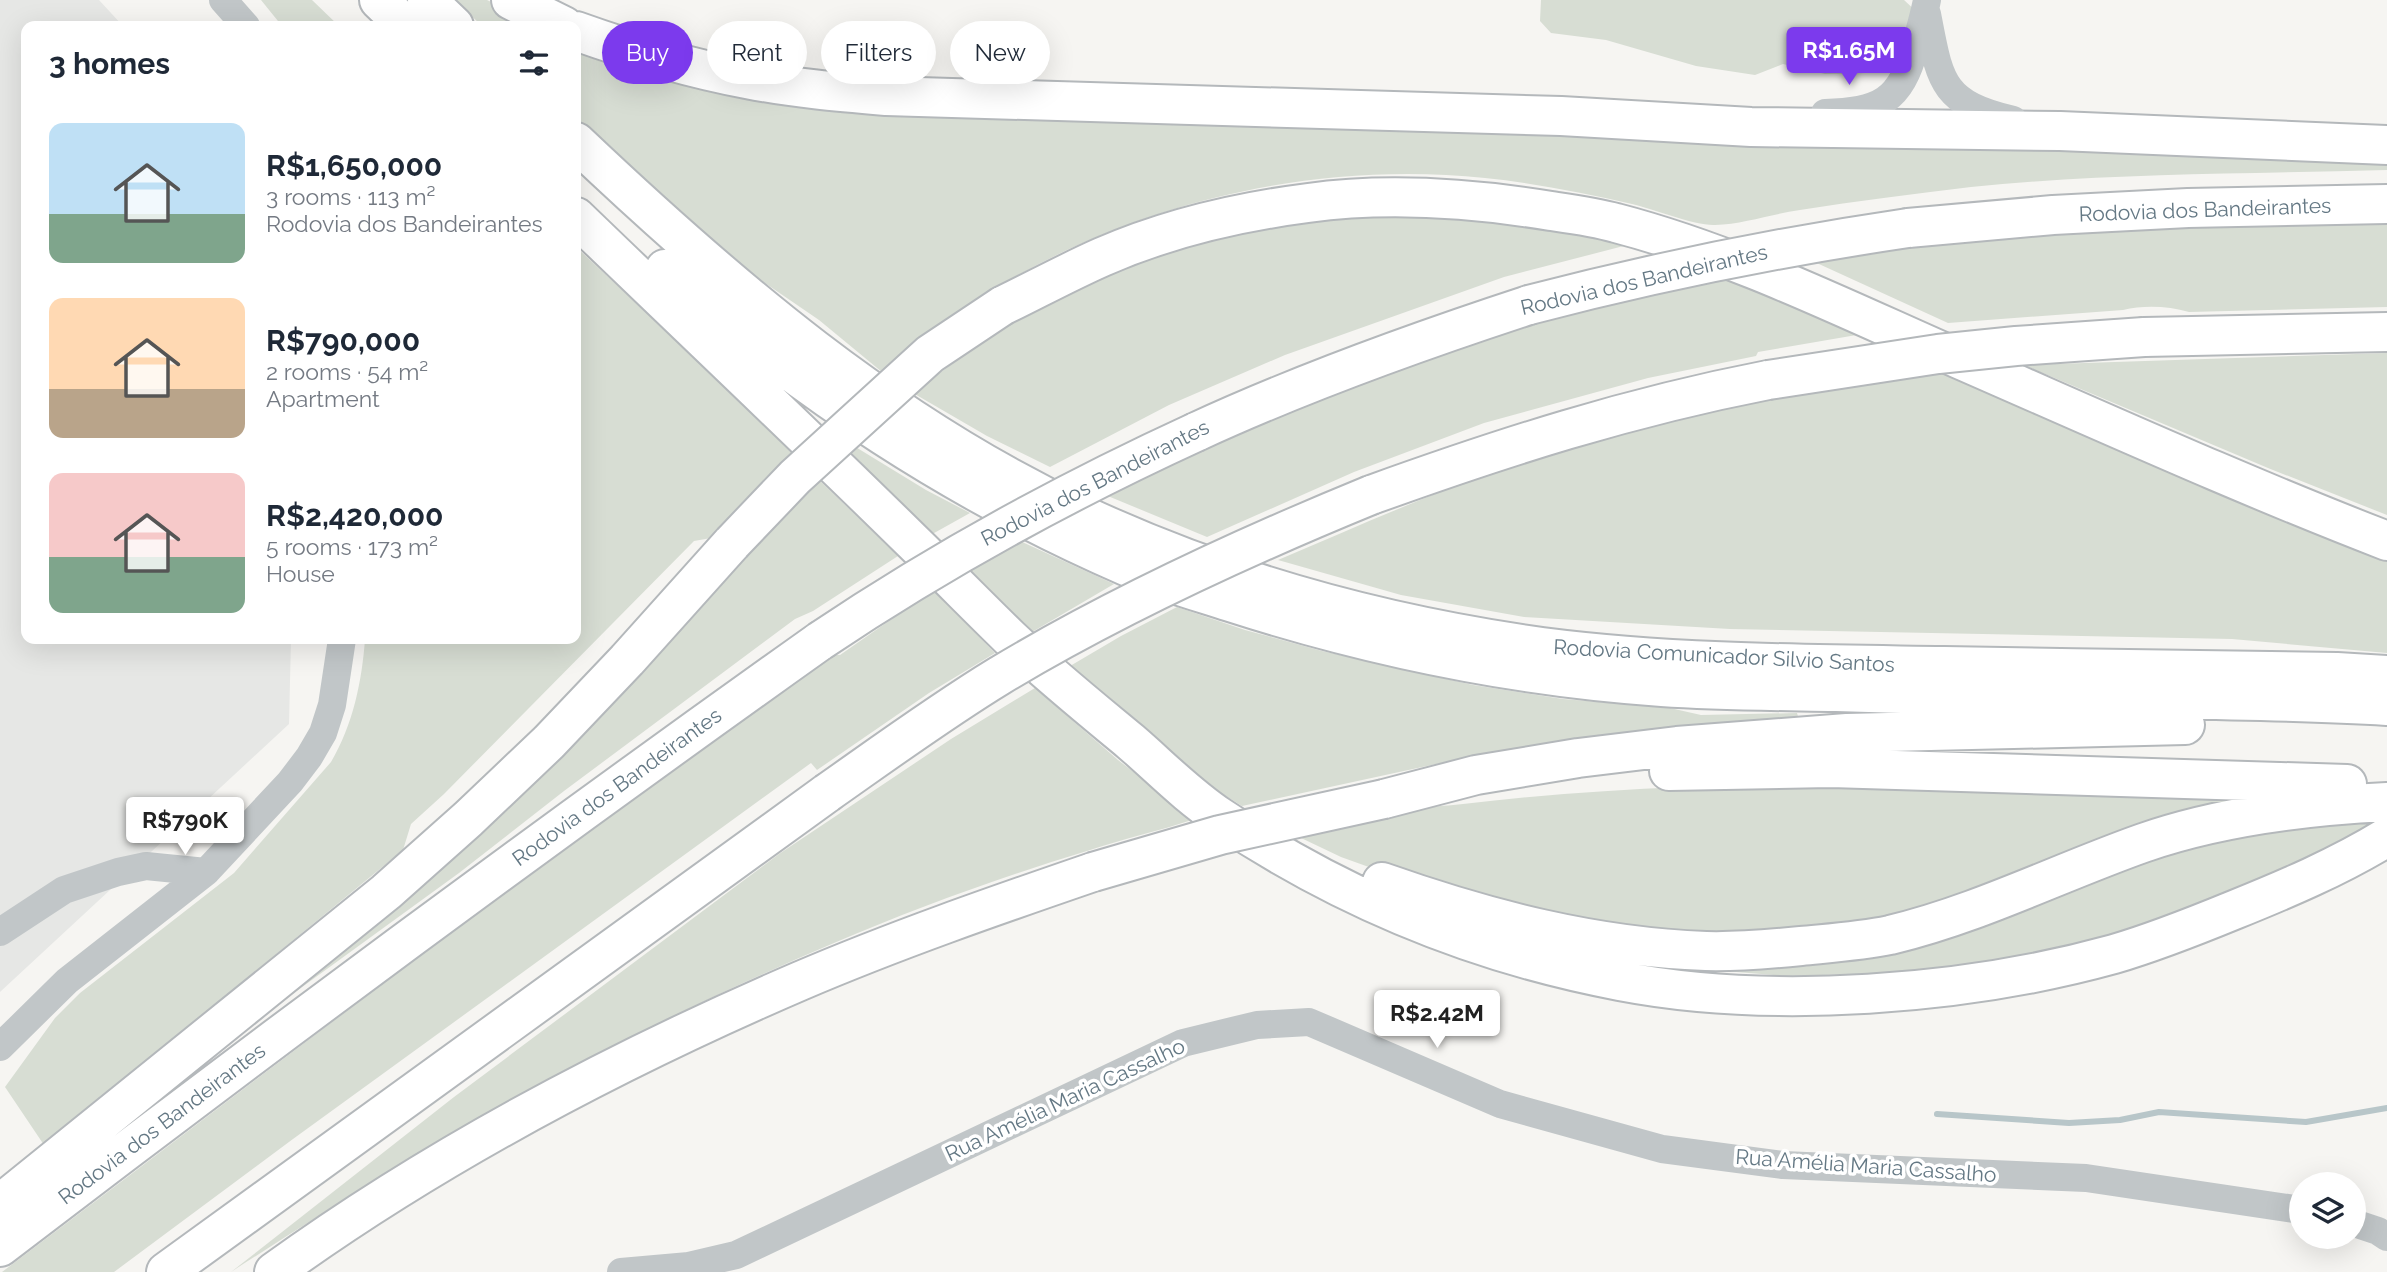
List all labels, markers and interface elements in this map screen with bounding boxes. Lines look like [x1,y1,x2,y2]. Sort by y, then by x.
chip: Buy [602,21,693,84]
chip: Rent [707,21,807,84]
chip: Filters [821,21,936,84]
chip: New [950,21,1050,84]
pin: R$1.65M [1784,28,1914,87]
text: R$1.65M [1802,36,1896,63]
icon: filters [515,44,553,82]
text: 3 homes [49,46,170,81]
text: R$1,650,000 [266,148,442,183]
icon: home [105,151,189,235]
text: 3 rooms · 113 m² [266,183,435,210]
street label: Rodovia dos Bandeirantes [2078,193,2332,226]
text: Rodovia dos Bandeirantes [266,210,543,237]
street label: Rodovia dos Bandeirantes [1518,239,1770,320]
text: R$790,000 [266,323,420,358]
icon: home [105,326,189,410]
text: 2 rooms · 54 m² [266,358,428,385]
text: Apartment [266,385,380,412]
street label: Rodovia dos Bandeirantes [977,414,1213,551]
text: R$2,420,000 [266,498,444,533]
icon: home [105,501,189,585]
text: 5 rooms · 173 m² [266,533,438,560]
text: House [266,560,335,587]
street label: Rodovia Comunicador Silvio Santos [1553,634,1895,677]
street label: Rodovia dos Bandeirantes [507,702,726,871]
pin: R$790K [128,798,242,857]
text: R$790K [142,806,228,833]
pin: R$2.42M [1372,990,1502,1050]
text: R$2.42M [1390,999,1484,1026]
street label: Rua Amélia Maria Cassalho [941,1033,1189,1166]
street label: Rodovia dos Bandeirantes [53,1038,270,1210]
street label: Rua Amélia Maria Cassalho [1735,1144,1997,1187]
map controls [2289,1172,2366,1249]
button: layers [2289,1172,2366,1249]

